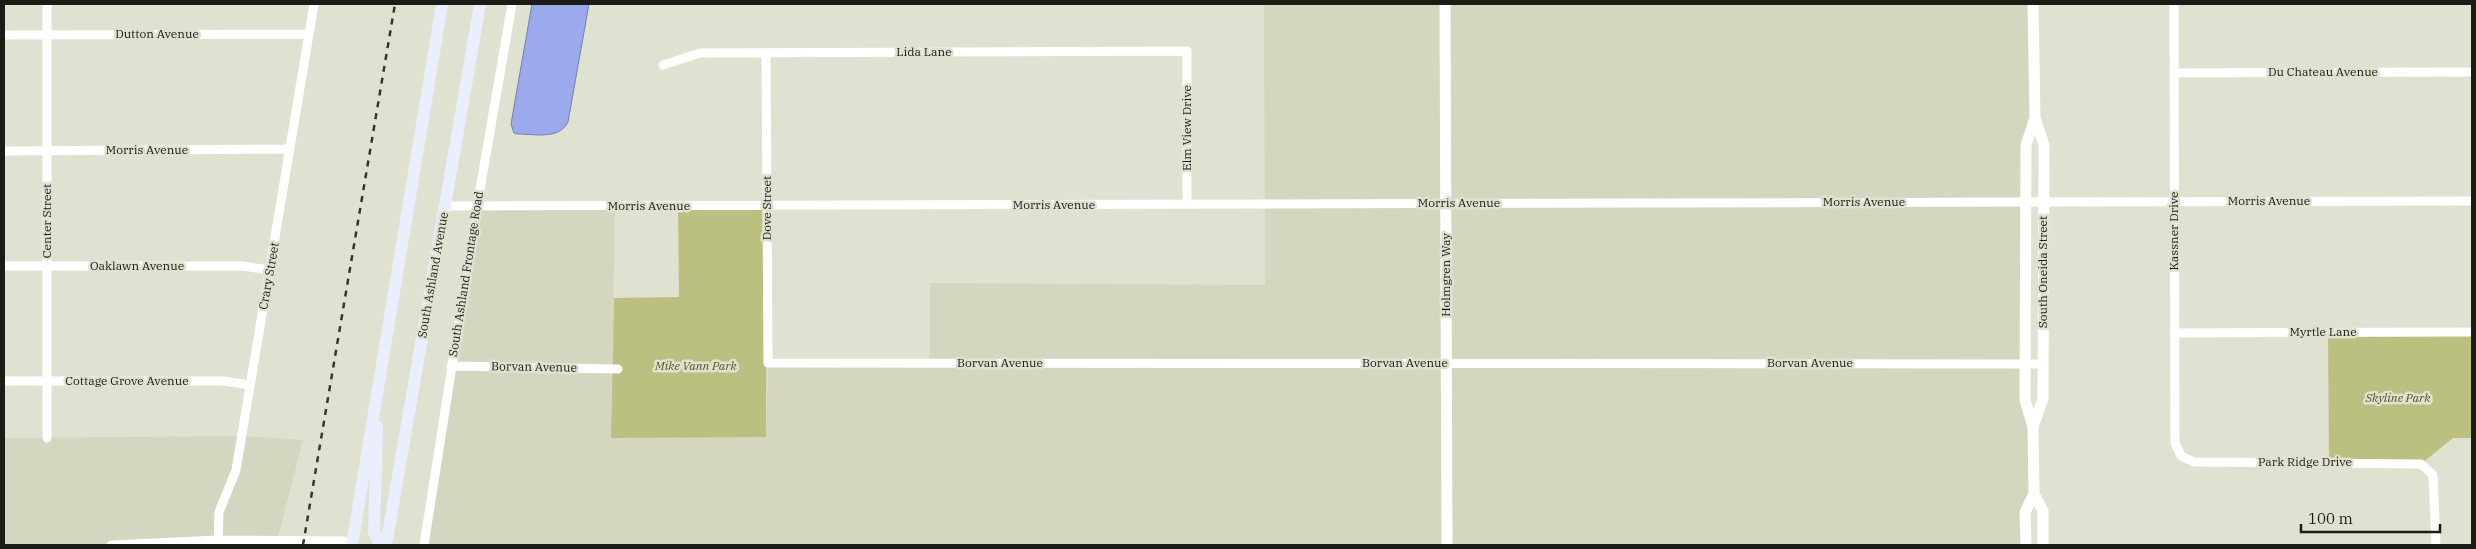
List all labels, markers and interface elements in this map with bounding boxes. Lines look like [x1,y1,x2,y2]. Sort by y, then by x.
street label: Dutton Avenue [115,26,199,41]
street label: Lida Lane [896,44,952,59]
street label: Du Chateau Avenue [2268,64,2378,79]
street label: Elm View Drive [1179,85,1194,171]
street label: Morris Avenue [106,142,188,157]
street label: Dove Street [759,176,774,240]
street label: Center Street [39,184,54,258]
street label: South Ashland Frontage Road [445,190,486,358]
street label: Kassner Drive [2166,192,2181,271]
street label: Morris Avenue [2228,193,2310,208]
street label: Morris Avenue [1823,194,1905,209]
street label: Morris Avenue [1418,195,1500,210]
street label: Morris Avenue [1013,197,1095,212]
street label: Morris Avenue [608,198,690,213]
street label: South Ashland Avenue [414,211,451,339]
street label: South Oneida Street [2035,216,2050,328]
street label: Holmgren Way [1438,233,1453,317]
street label: Crary Street [255,241,282,311]
street label: Oaklawn Avenue [90,258,184,273]
street label: Myrtle Lane [2289,324,2357,339]
street label: Borvan Avenue [957,355,1043,370]
street label: Borvan Avenue [1362,355,1448,370]
street label: Borvan Avenue [1767,355,1853,370]
street label: Borvan Avenue [491,358,577,375]
park label: Mike Vann Park [654,358,738,373]
street label: Cottage Grove Avenue [65,373,189,388]
park label: Skyline Park [2364,390,2431,405]
street label: Park Ridge Drive [2258,454,2352,469]
scale bar [2301,502,2440,534]
text: 100 m [2308,509,2353,528]

